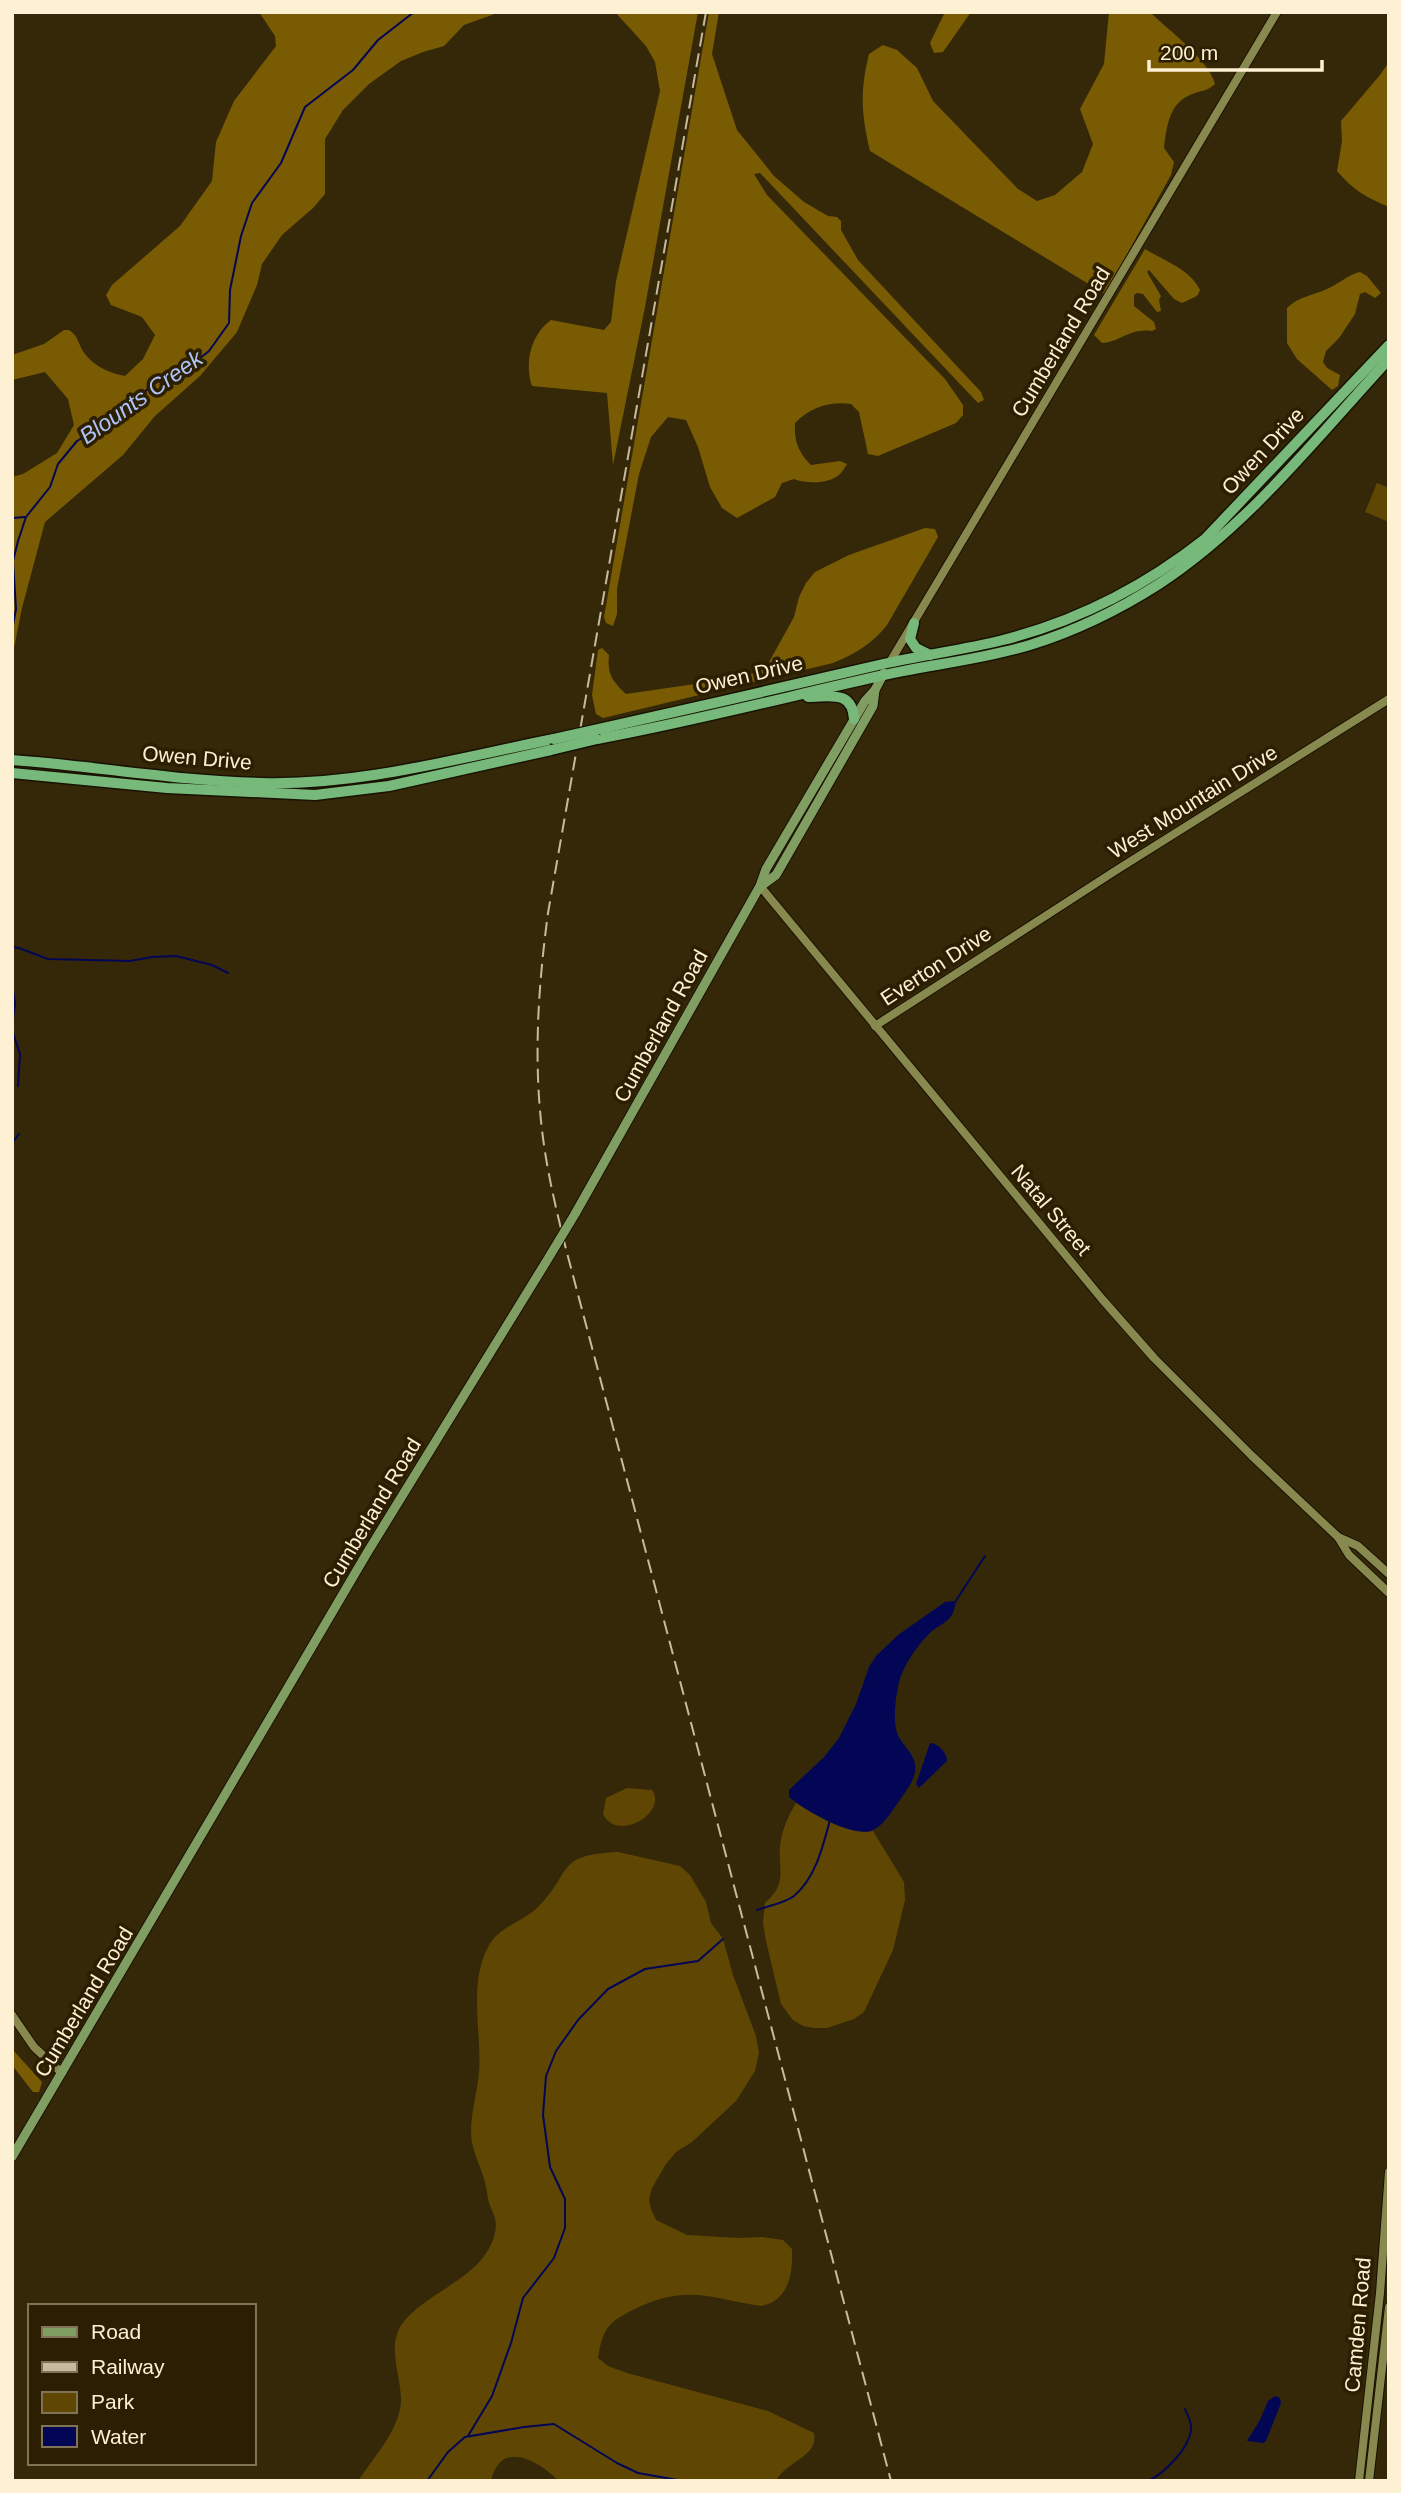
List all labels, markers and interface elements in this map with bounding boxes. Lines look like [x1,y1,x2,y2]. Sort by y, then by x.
scale bar [1149,28,1322,72]
text: 200 m [1160,41,1218,64]
street label: Cumberland Road [1007,263,1114,421]
water label: Blounts Creek [74,344,209,449]
street label: Owen Drive [1217,403,1308,499]
street label: Owen Drive [693,651,805,698]
street label: West Mountain Drive [1104,740,1281,863]
street label: Owen Drive [141,741,253,774]
street label: Everton Drive [876,921,995,1010]
street label: Cumberland Road [609,946,712,1106]
street label: Natal Street [1007,1160,1096,1260]
street label: Cumberland Road [318,1434,425,1592]
street label: Cumberland Road [30,1923,137,2081]
street label: Camden Road [1340,2257,1375,2393]
legend [28,2304,256,2465]
text: Road [91,2320,141,2343]
text: Railway [91,2355,165,2378]
text: Park [91,2390,135,2413]
text: Water [91,2425,146,2448]

